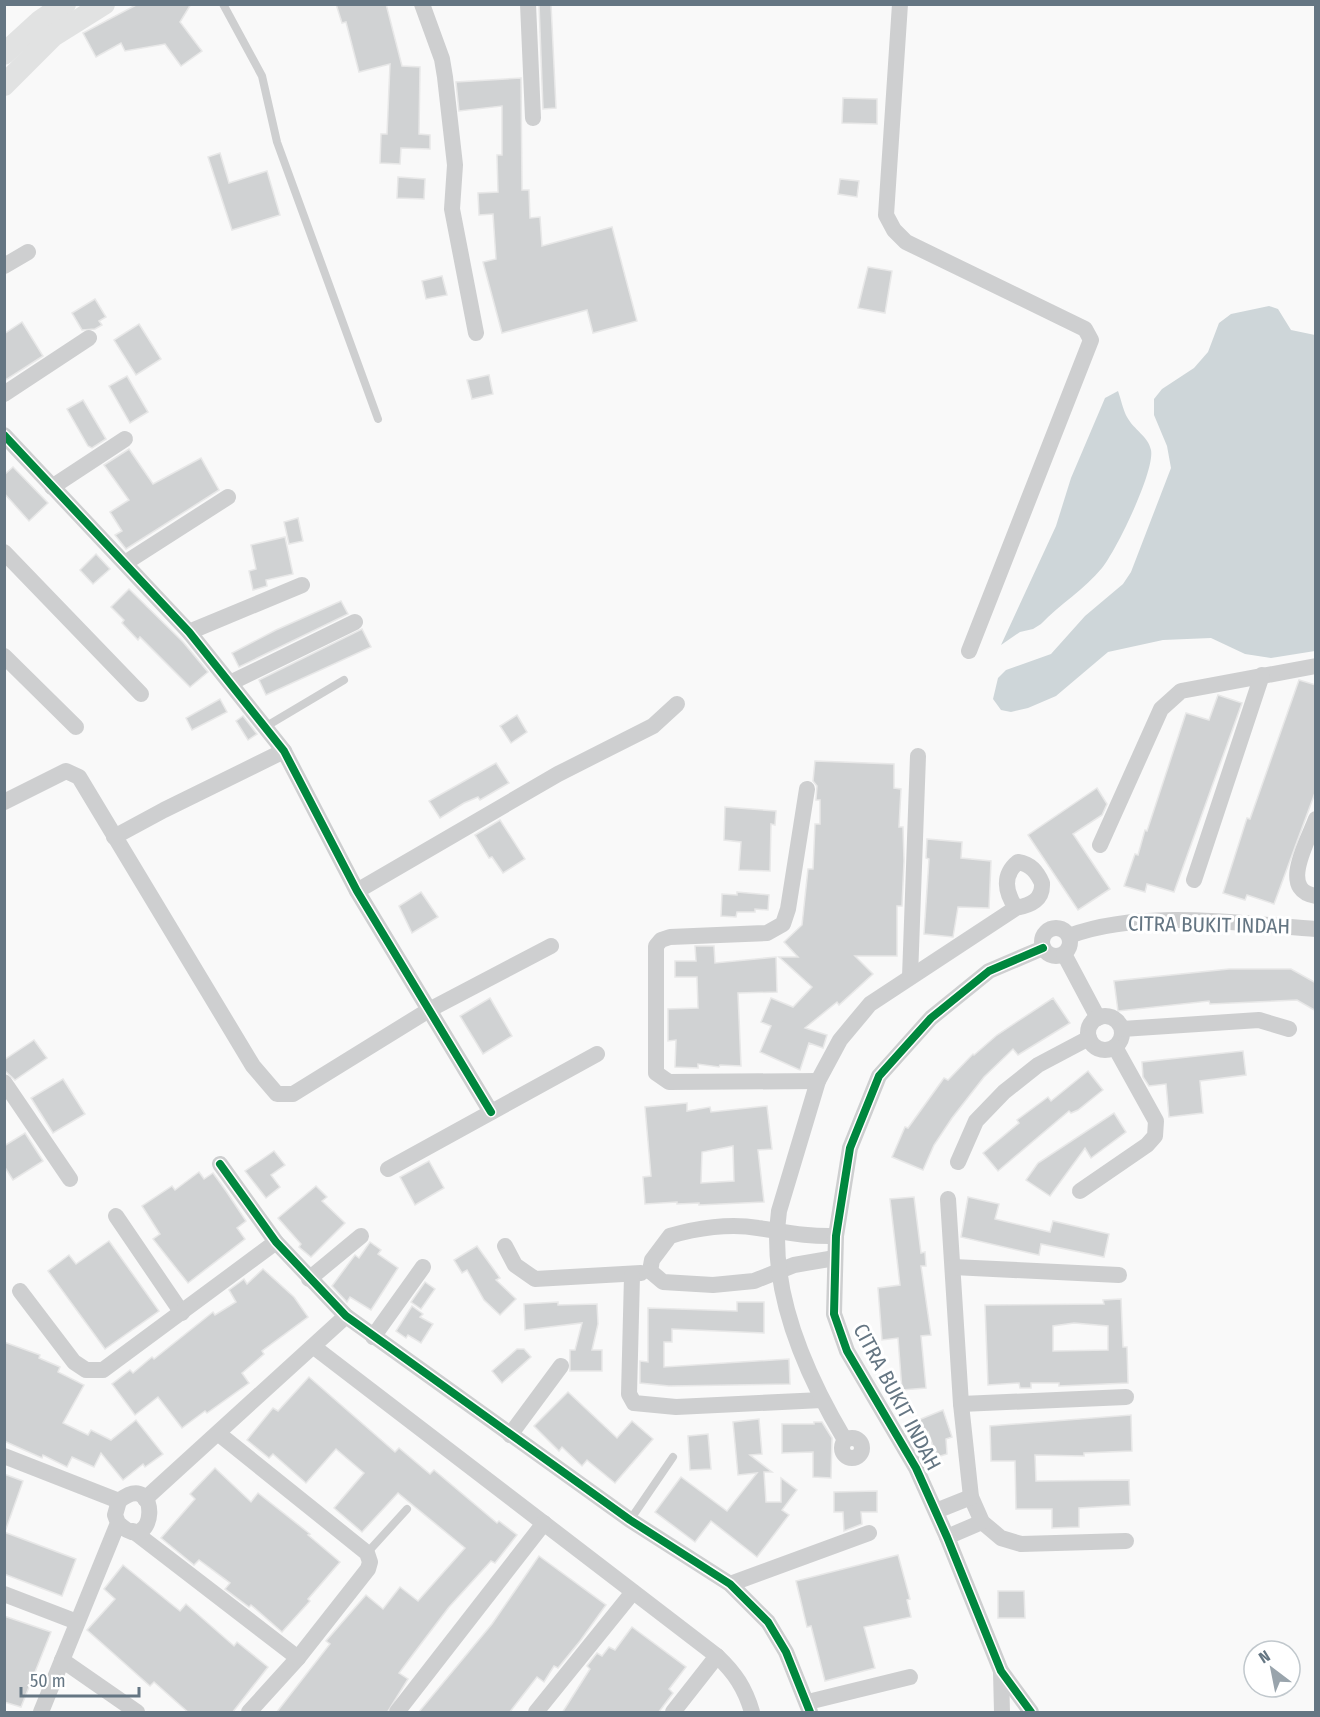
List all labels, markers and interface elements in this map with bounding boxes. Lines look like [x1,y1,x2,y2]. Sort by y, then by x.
street label: CITRA BUKIT INDAH [1128,911,1290,939]
street label: CITRA BUKIT INDAH [847,1319,947,1475]
north arrow [1242,1639,1302,1699]
text: N [1255,1646,1273,1667]
scale bar [21,1660,140,1698]
text: 50 m [30,1670,66,1692]

